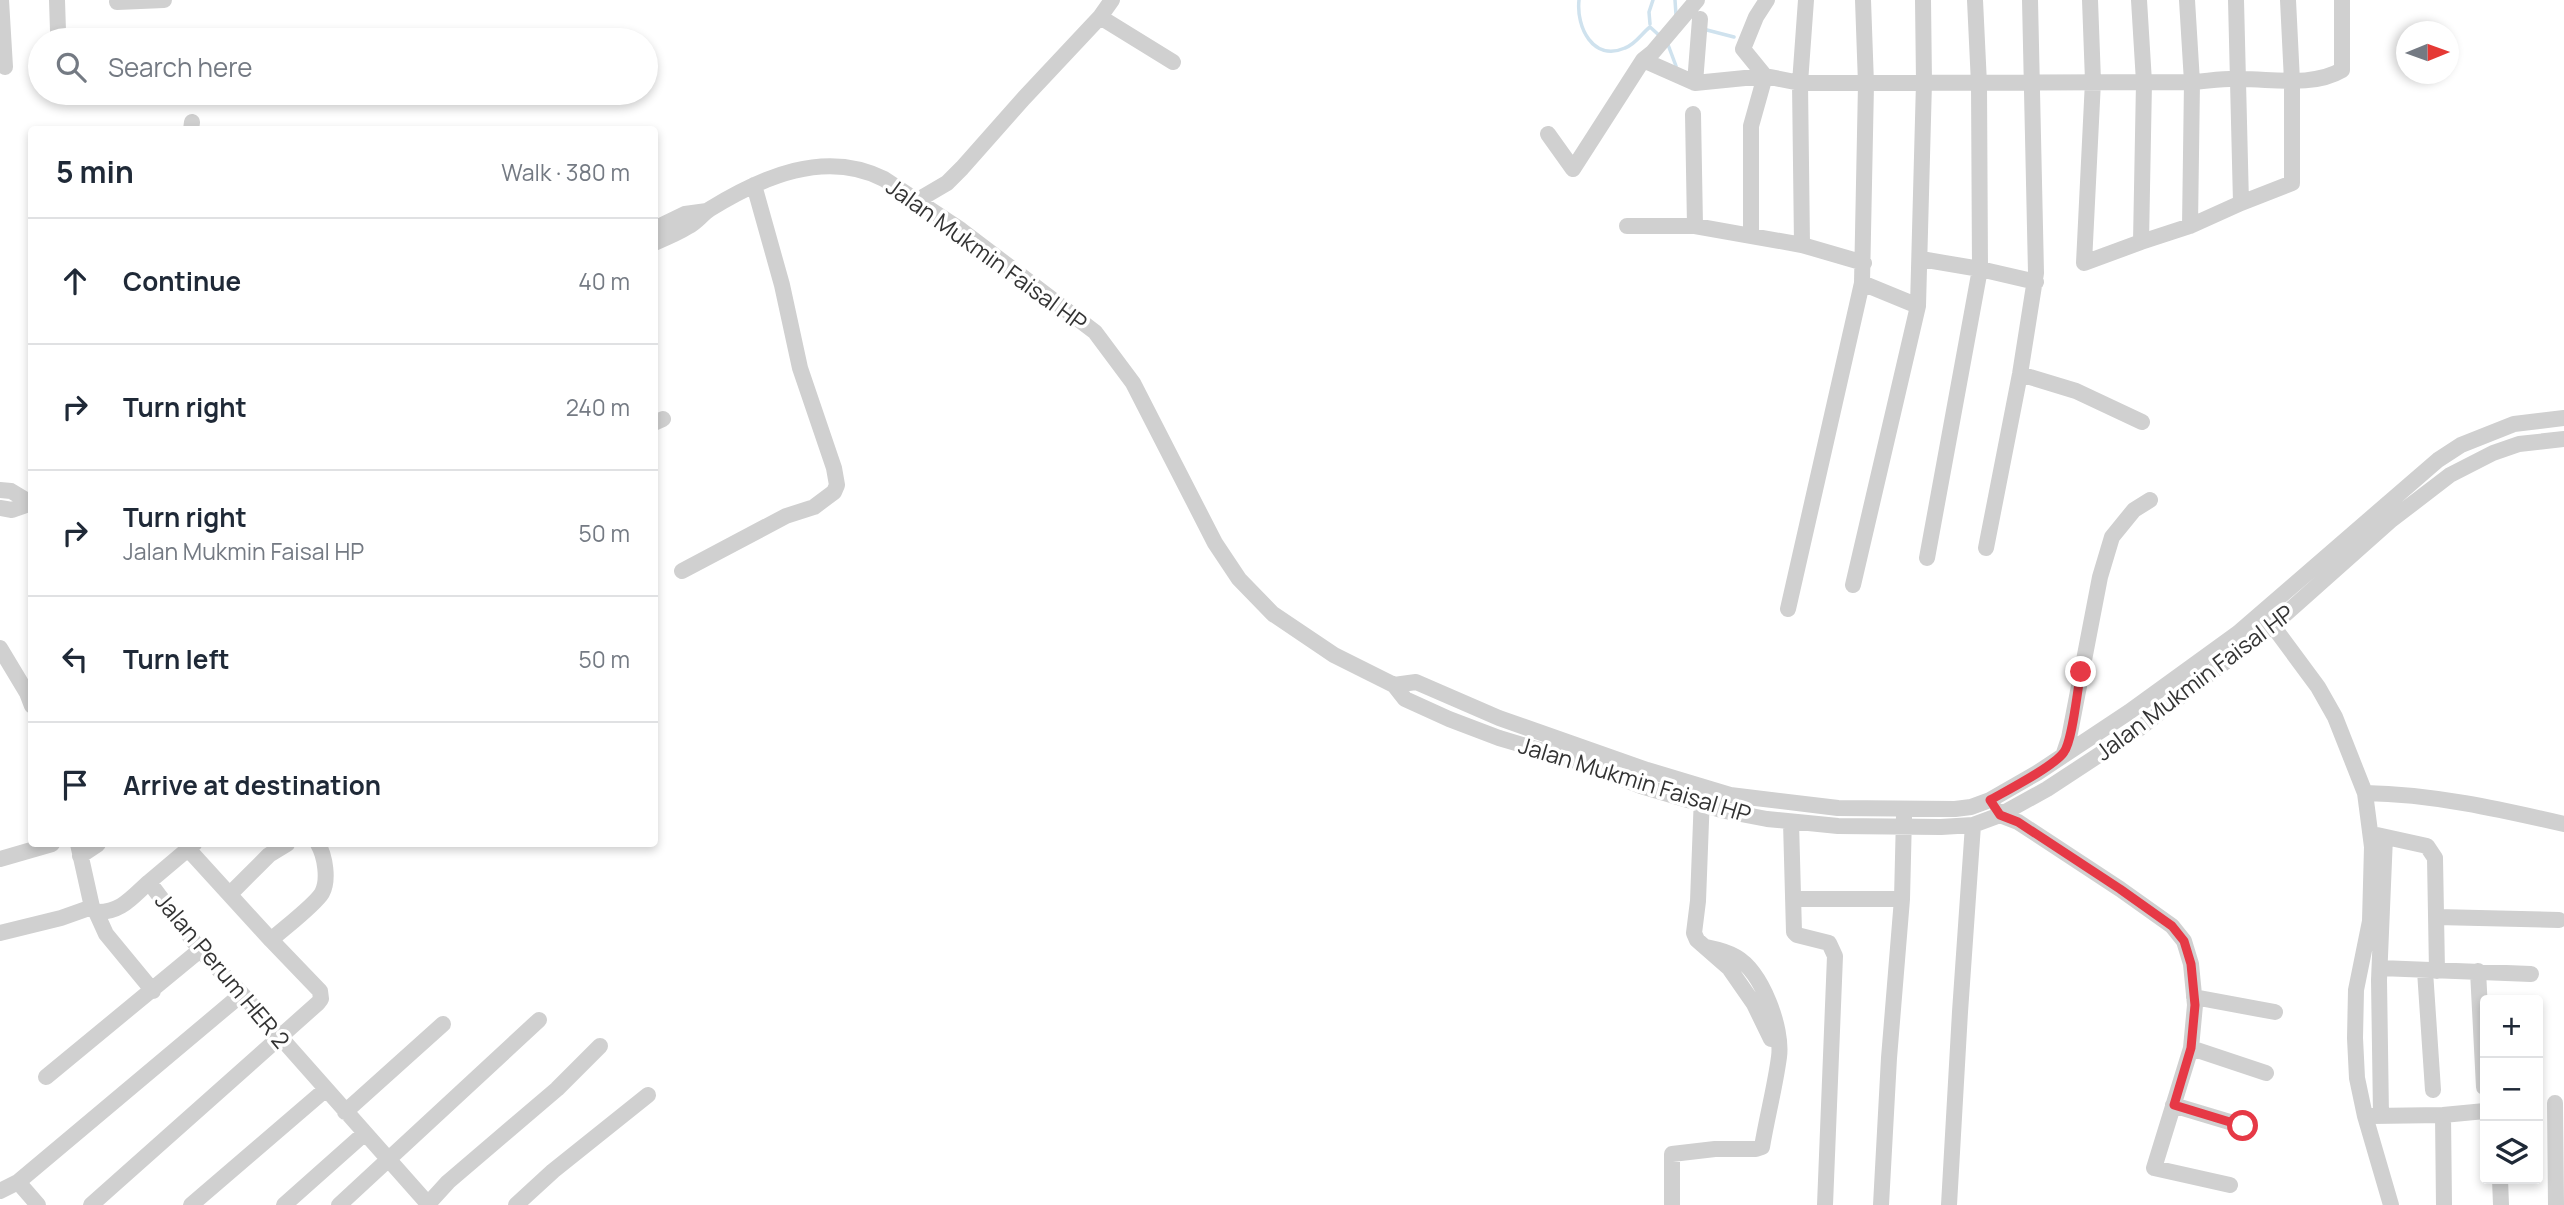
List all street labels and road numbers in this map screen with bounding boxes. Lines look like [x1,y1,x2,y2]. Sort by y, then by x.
street label: Jalan Mukmin Faisal HP [880,170,1094,338]
street label: Jalan Mukmin Faisal HP [2088,597,2300,767]
street label: Jalan Mukmin Faisal HP [1515,728,1755,830]
street label: Jalan Perum HER 2 [148,885,298,1055]

